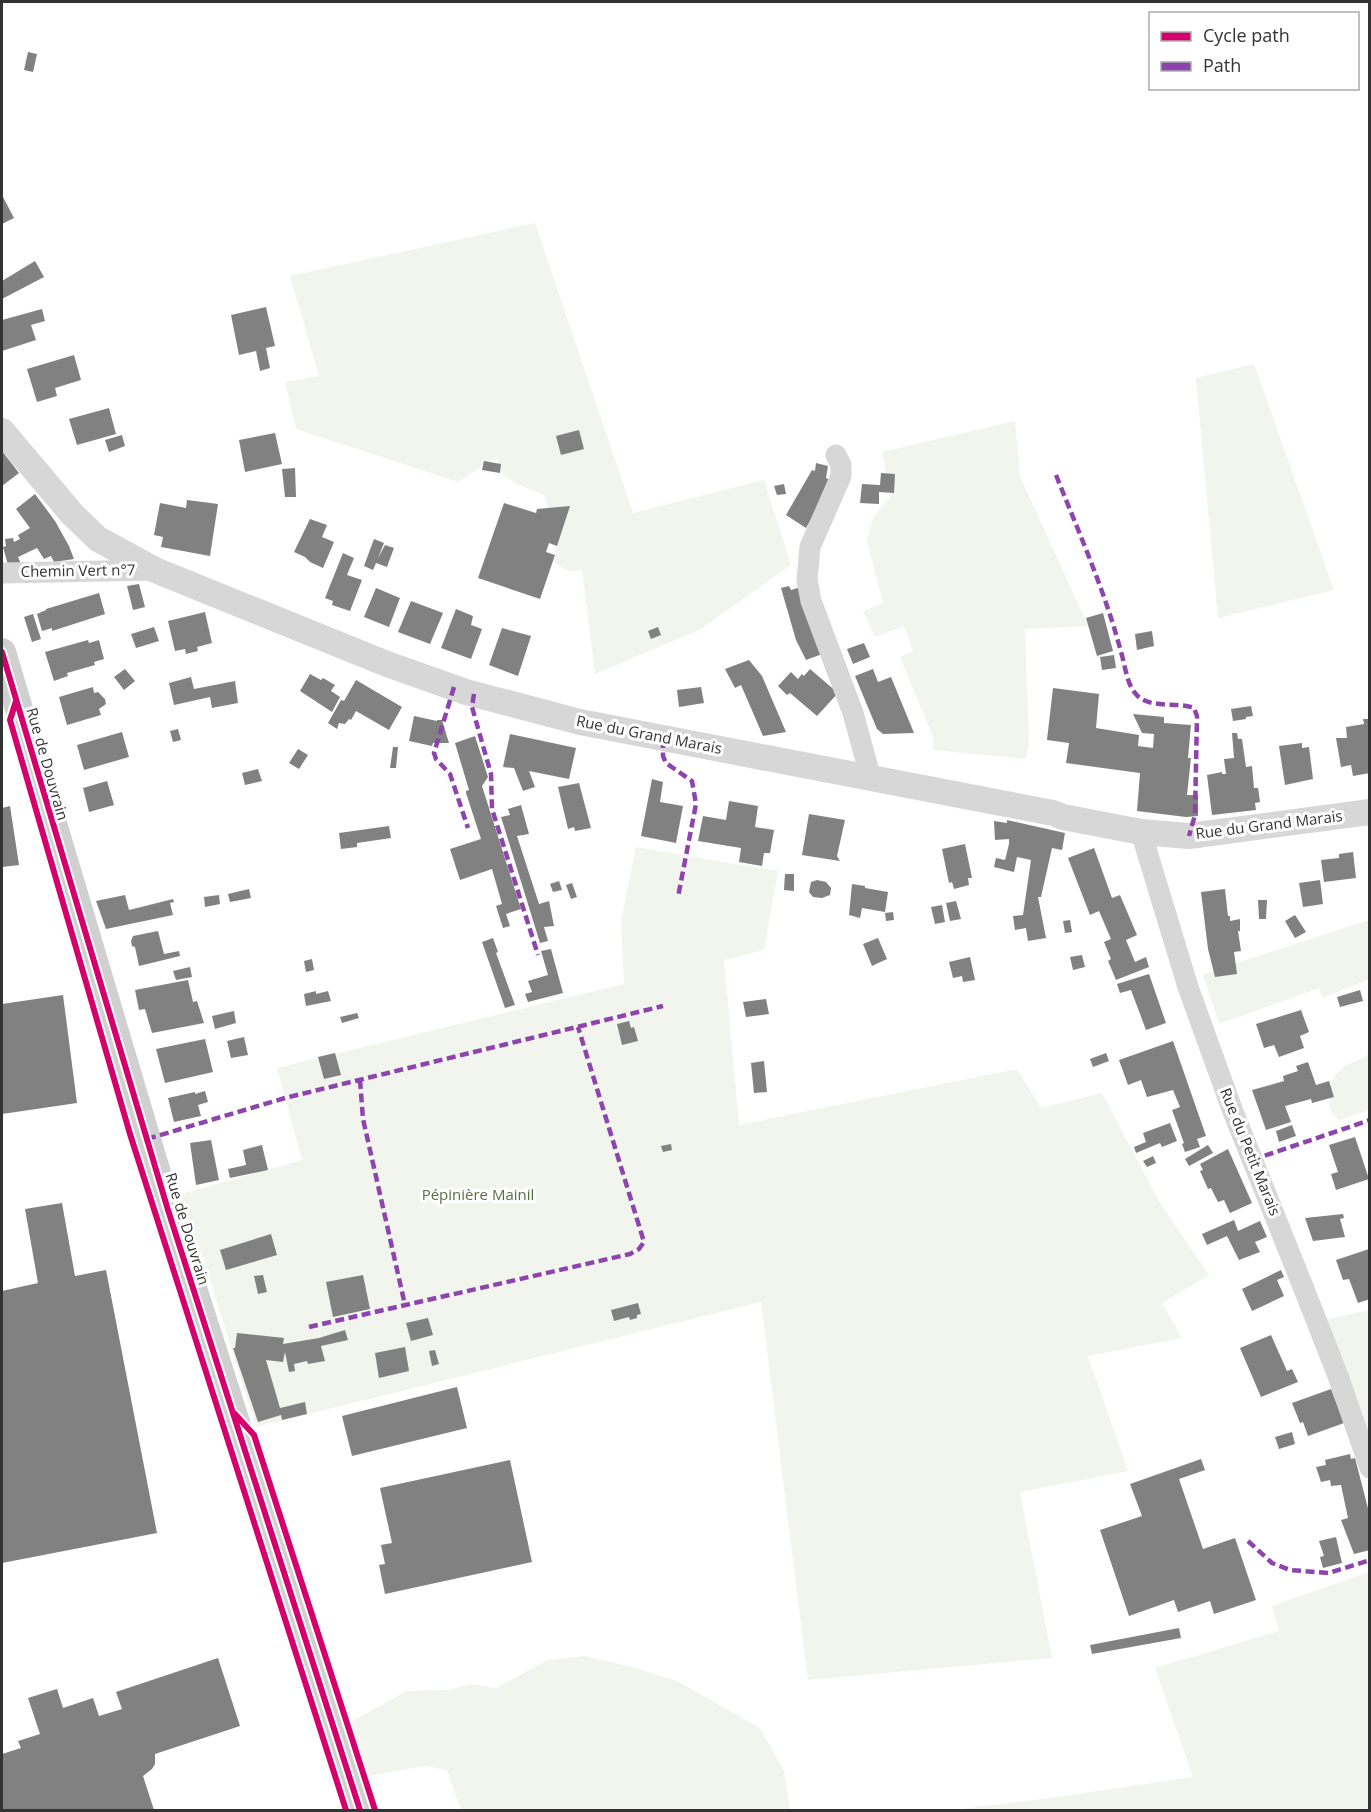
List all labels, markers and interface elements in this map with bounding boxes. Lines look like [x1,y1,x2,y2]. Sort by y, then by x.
legend [1149,12,1359,90]
text: Cycle path [1203,23,1290,47]
text: Path [1203,53,1241,77]
street label: Chemin Vert n°7 [20,559,136,581]
street label: Rue de Douvrain [22,705,74,822]
street label: Rue du Grand Marais [575,710,724,758]
street label: Rue du Grand Marais [1194,805,1344,843]
street label: Rue du Petit Marais [1216,1085,1286,1218]
street label: Rue de Douvrain [161,1170,215,1287]
park label: Pépinière Mainil [422,1184,534,1204]

